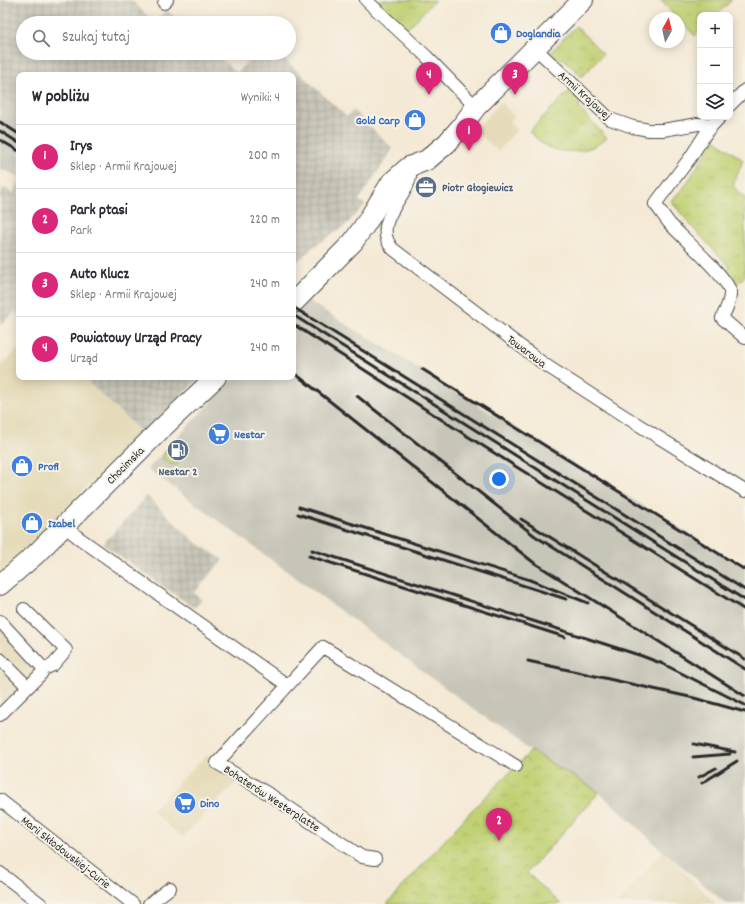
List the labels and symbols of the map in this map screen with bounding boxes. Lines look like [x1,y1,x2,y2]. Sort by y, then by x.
north arrow [649,12,685,48]
shop icon: Doglandia [488,20,514,46]
place label: Doglandia [516,26,562,43]
pin: 4 [416,62,442,95]
pin: 3 [502,62,528,95]
street label: Armii Krajowej [554,67,614,125]
shop icon: Gold Carp [402,107,428,133]
place label: Gold Carp [356,113,400,130]
pin: 1 [456,118,482,151]
office icon: Piotr Głogiewicz [413,174,439,200]
place label: Piotr Głogiewicz [442,180,514,197]
street label: Towarowa [503,332,550,373]
supermarket icon: Nestar [206,421,232,447]
place label: Nestar [234,427,265,444]
fuel station icon: Nestar 2 [165,437,191,463]
street label: Chocimska [103,443,149,489]
shop icon: Profi [9,453,35,479]
place label: Profi [38,459,59,476]
place label: Nestar 2 [159,464,197,481]
your location [489,469,509,489]
shop icon: Izabel [19,510,45,536]
place label: Izabel [48,516,75,533]
street label: Bohaterów Westerplatte [220,762,323,837]
supermarket icon: Dino [172,790,198,816]
place label: Dino [200,796,220,813]
pin: 2 [486,808,512,841]
street label: Marii Skłodowskiej-Curie [17,813,113,894]

